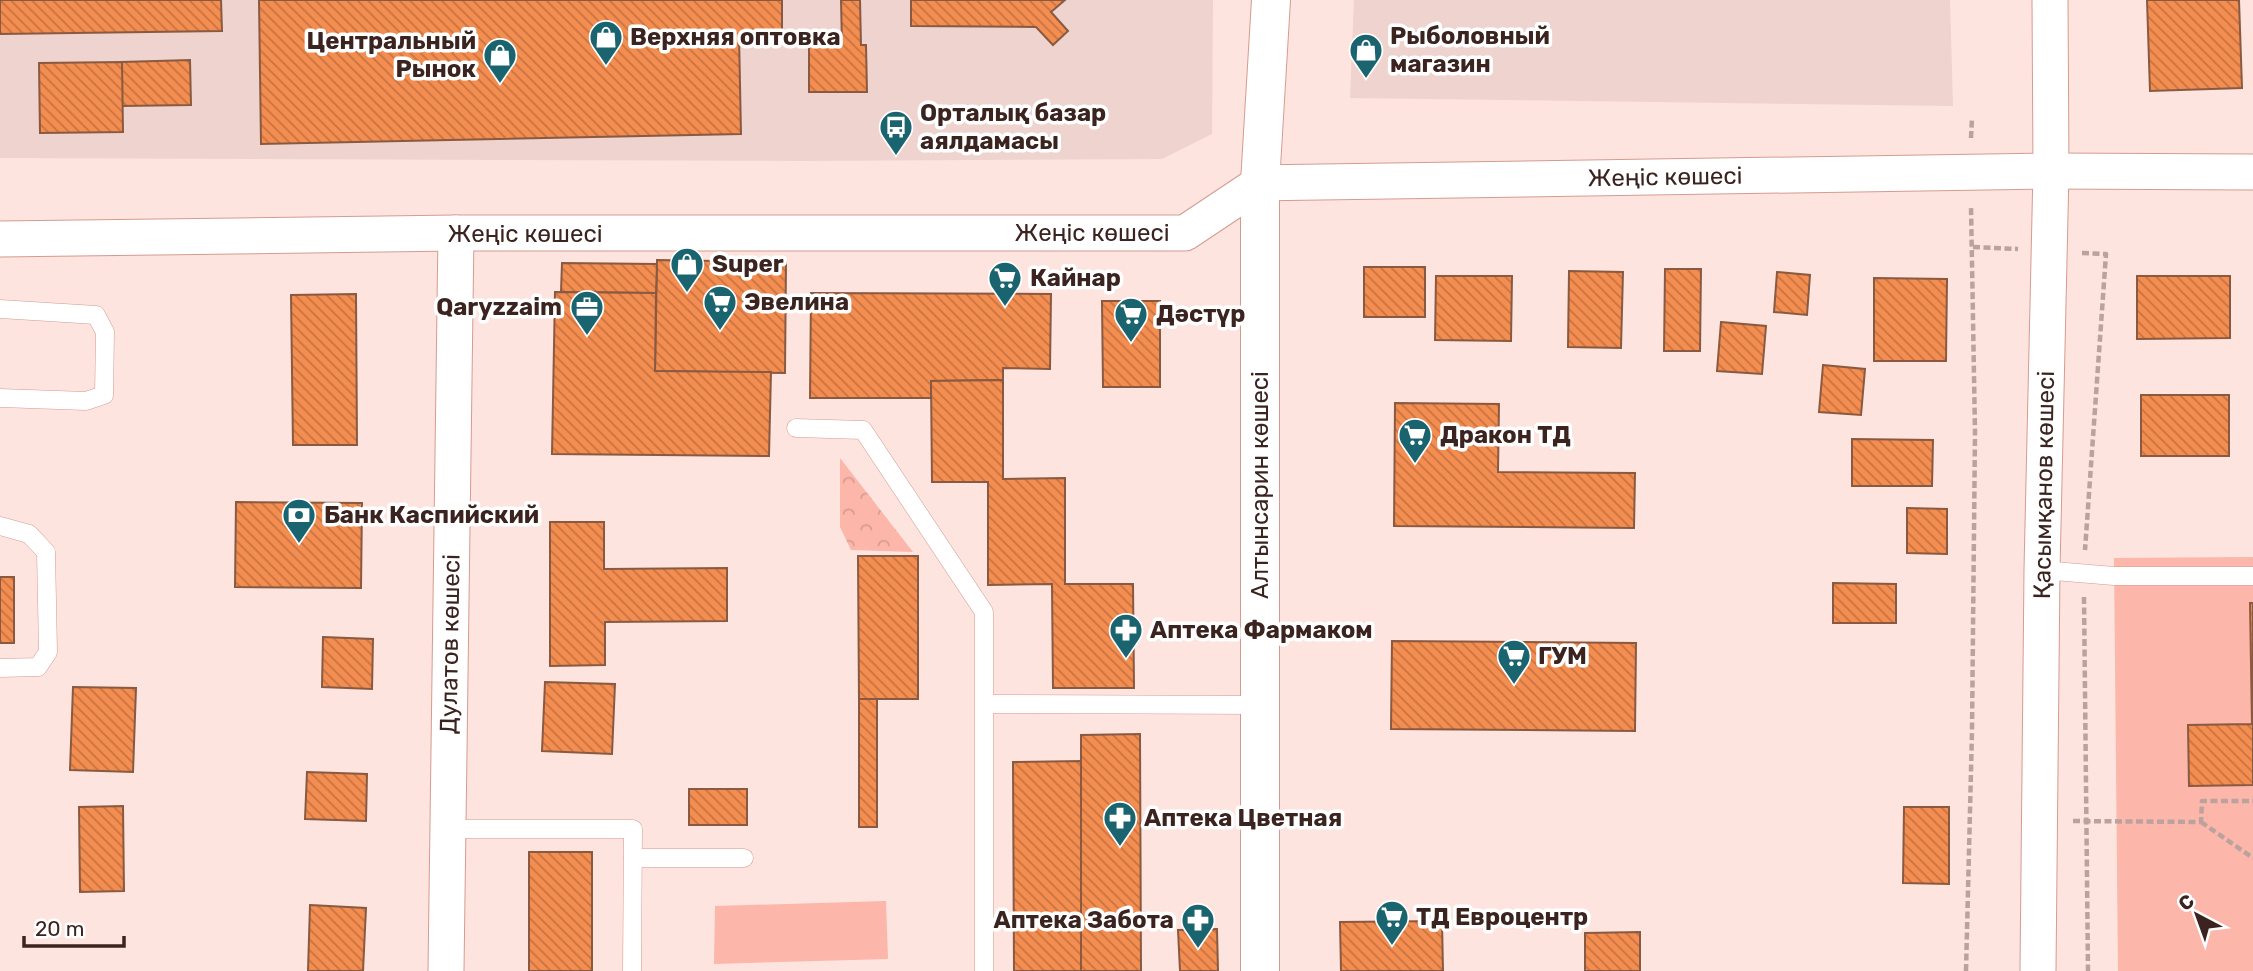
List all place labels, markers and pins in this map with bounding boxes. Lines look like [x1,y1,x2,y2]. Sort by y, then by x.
shop icon: Верхняя оптовка [587,18,625,67]
place label: Рыболовный магазин [1390,22,1550,78]
place label: Верхняя оптовка [630,23,841,51]
place label: Центральный Рынок [307,27,476,83]
shop icon: Рыболовный магазин [1347,31,1385,80]
shop icon: Центральный Рынок [481,36,519,85]
place label: Орталық базар аялдамасы [920,99,1106,155]
bus stop icon: Орталық базар аялдамасы [877,108,915,157]
shop icon: Super [668,245,706,294]
place label: Super [712,250,784,278]
supermarket icon: Кайнар [986,259,1024,308]
place label: Кайнар [1030,264,1121,292]
supermarket icon: Эвелина [701,283,739,332]
office icon: Qaryzzaim [568,288,606,337]
place label: Эвелина [744,288,849,316]
place label: Qaryzzaim [436,293,562,321]
supermarket icon: Дәстүр [1112,295,1150,344]
place label: Дәстүр [1156,300,1245,328]
supermarket icon: Дракон ТД [1396,416,1434,465]
place label: Дракон ТД [1440,421,1571,449]
bank icon: Банк Каспийский [280,496,318,545]
place label: Банк Каспийский [324,501,539,529]
pharmacy icon: Аптека Фармаком [1107,611,1145,660]
place label: Аптека Фармаком [1150,616,1373,644]
supermarket icon: ГУМ [1495,637,1533,686]
place label: ГУМ [1538,642,1587,670]
pharmacy icon: Аптека Цветная [1101,799,1139,848]
place label: Аптека Цветная [1144,804,1342,832]
supermarket icon: ТД Евроцентр [1373,898,1411,947]
pharmacy icon: Аптека Забота [1179,901,1217,950]
place label: ТД Евроцентр [1416,903,1588,931]
place label: Аптека Забота [993,906,1174,934]

